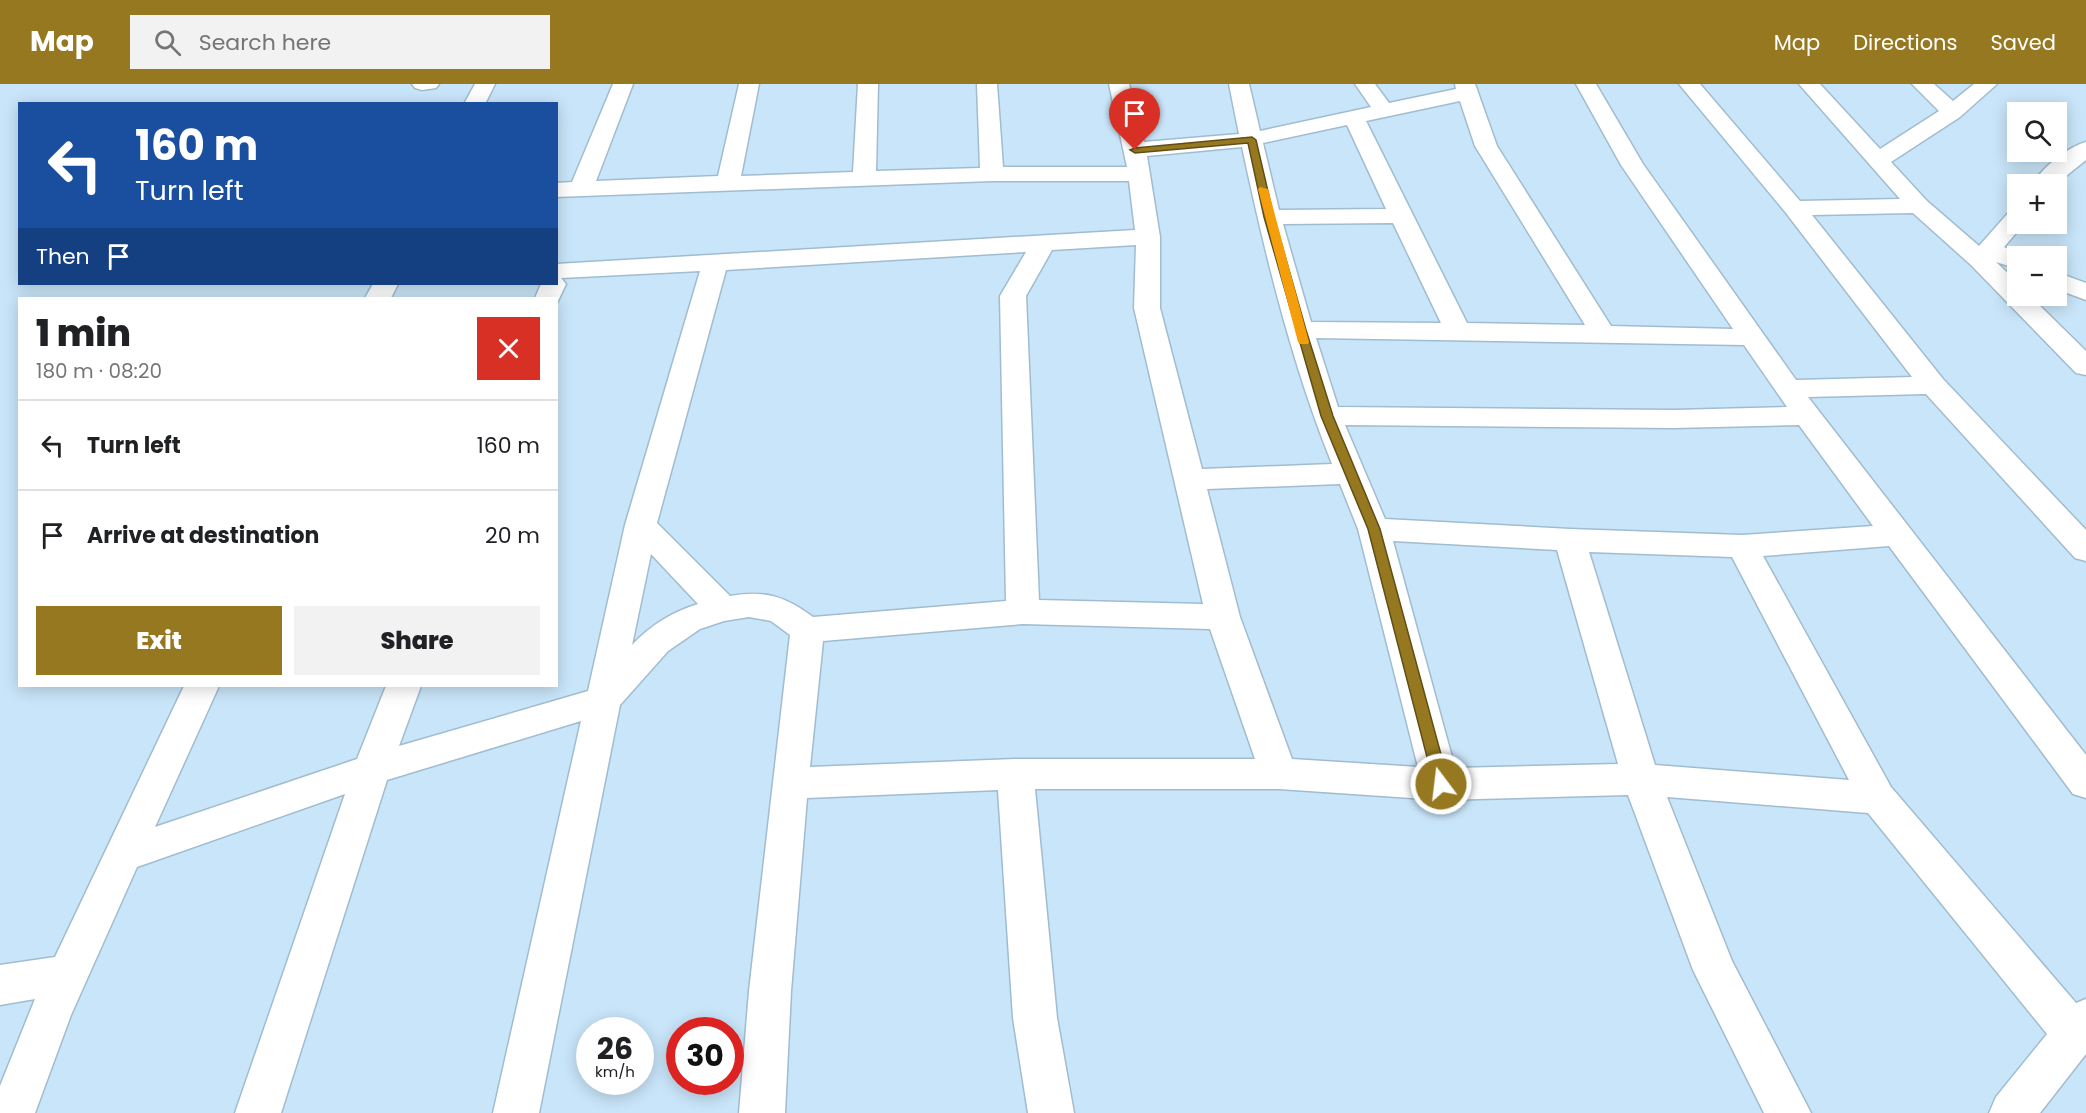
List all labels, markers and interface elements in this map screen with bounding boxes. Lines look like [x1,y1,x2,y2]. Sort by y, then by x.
search box [130,15,550,69]
text: Map [30,22,94,61]
icon: search [151,26,184,59]
text: Search here [199,27,331,58]
text: Map [1774,28,1820,57]
text: Directions [1853,28,1957,57]
text: Saved [1990,28,2056,57]
pin [1109,88,1160,150]
icon: arrive [1118,97,1151,130]
map controls [2007,102,2067,306]
button: search [2007,102,2067,162]
text: 160 m [135,116,258,175]
icon: left [36,126,114,204]
text: Turn left [135,172,244,209]
button: + [2007,174,2067,234]
icon: arrive [102,240,135,273]
text: Then [36,241,90,272]
button: − [2007,246,2067,306]
text: 1 min [36,308,131,359]
button: close [477,317,540,380]
text: 180 m · 08:20 [36,357,162,385]
icon: left [36,429,69,462]
text: Turn left [87,430,181,461]
text: 160 m [477,430,540,461]
icon: arrive [36,519,69,552]
text: Arrive at destination [87,520,319,551]
text: 20 m [485,520,540,551]
button: Exit [36,606,282,675]
button: Share [294,606,540,675]
position arrow [1409,752,1473,816]
speed limit sign: 30 [666,1017,744,1095]
text: 26 [597,1027,633,1070]
text: km/h [595,1061,635,1082]

